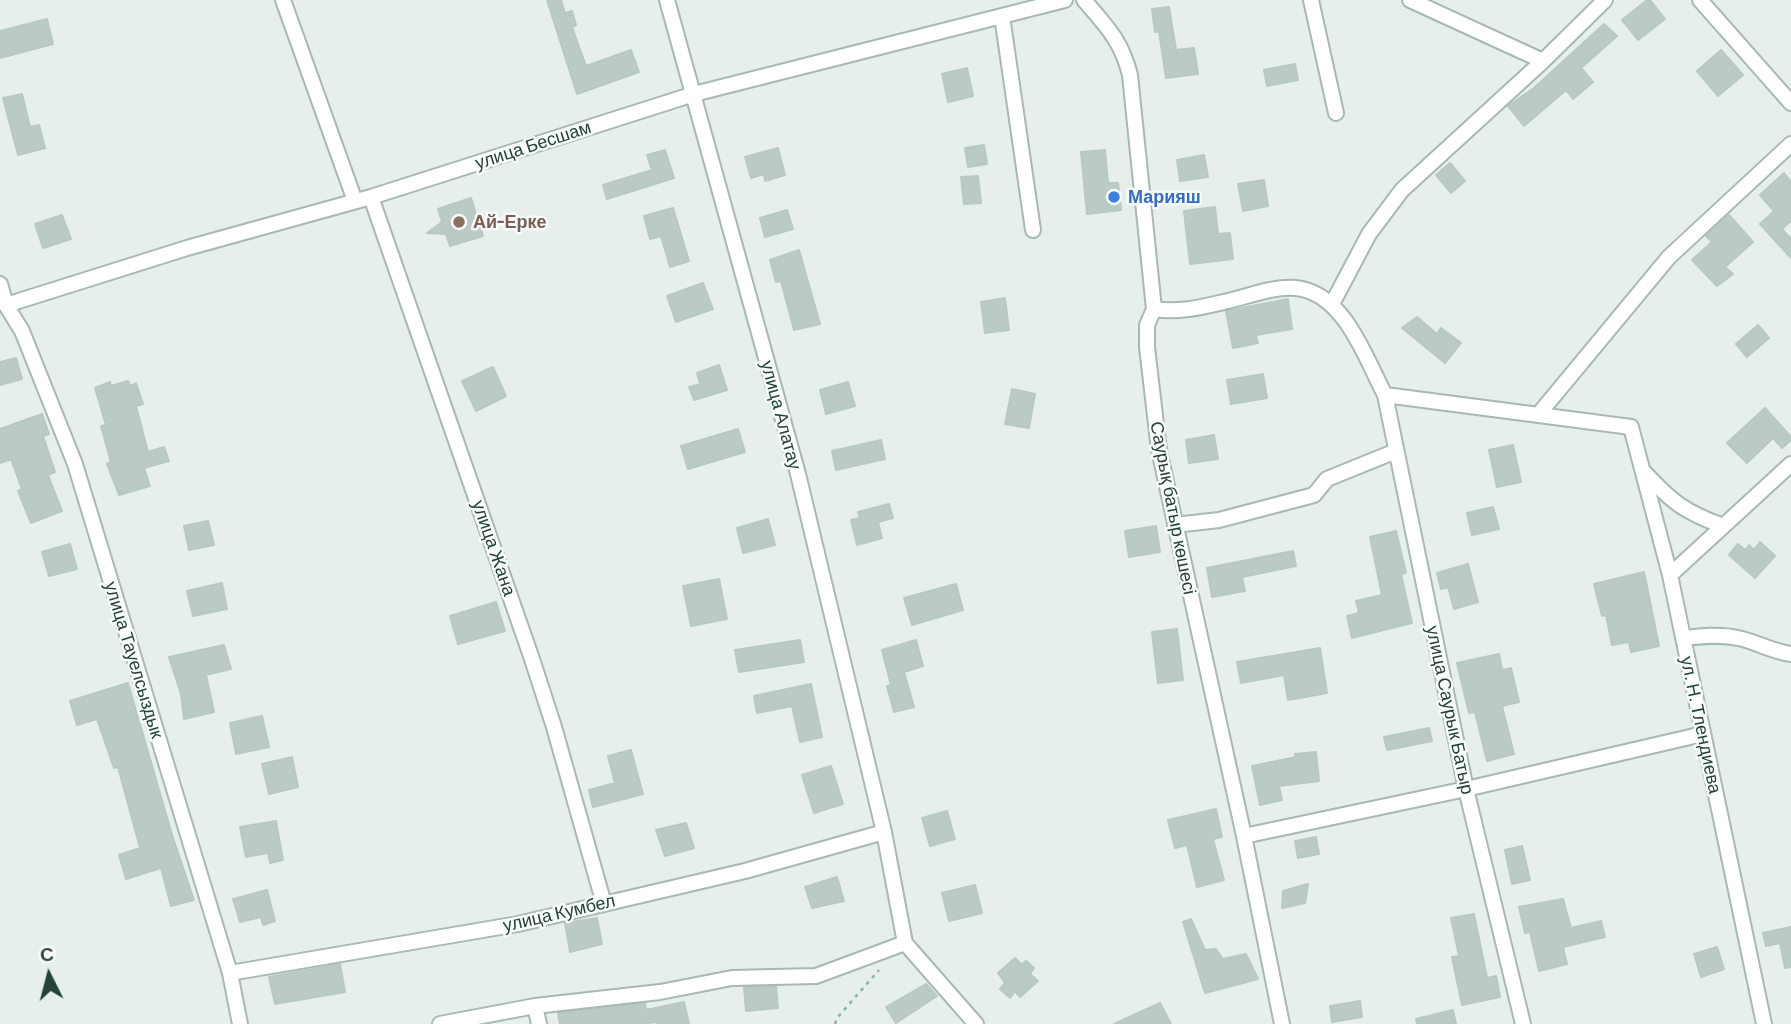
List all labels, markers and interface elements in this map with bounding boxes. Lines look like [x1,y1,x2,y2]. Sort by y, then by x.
street label: улица Бесшам [472,116,594,174]
place label: Марияш [1128,186,1201,208]
marker: Марияш [1106,189,1122,205]
place label: Ай-Ерке [473,211,546,233]
marker: Ай-Ерке [451,214,467,230]
street label: улица Алатау [756,358,806,472]
street label: Саурық батыр көшесі [1146,420,1200,596]
street label: улица Жана [468,497,520,599]
street label: улица Тауелсыздык [100,579,168,741]
street label: улица Саурык Батыр [1422,624,1478,796]
street label: ул. Н. Тлендиева [1676,654,1726,796]
street label: улица Кумбел [501,890,617,936]
north arrow [14,940,84,1010]
text: С [39,941,55,966]

